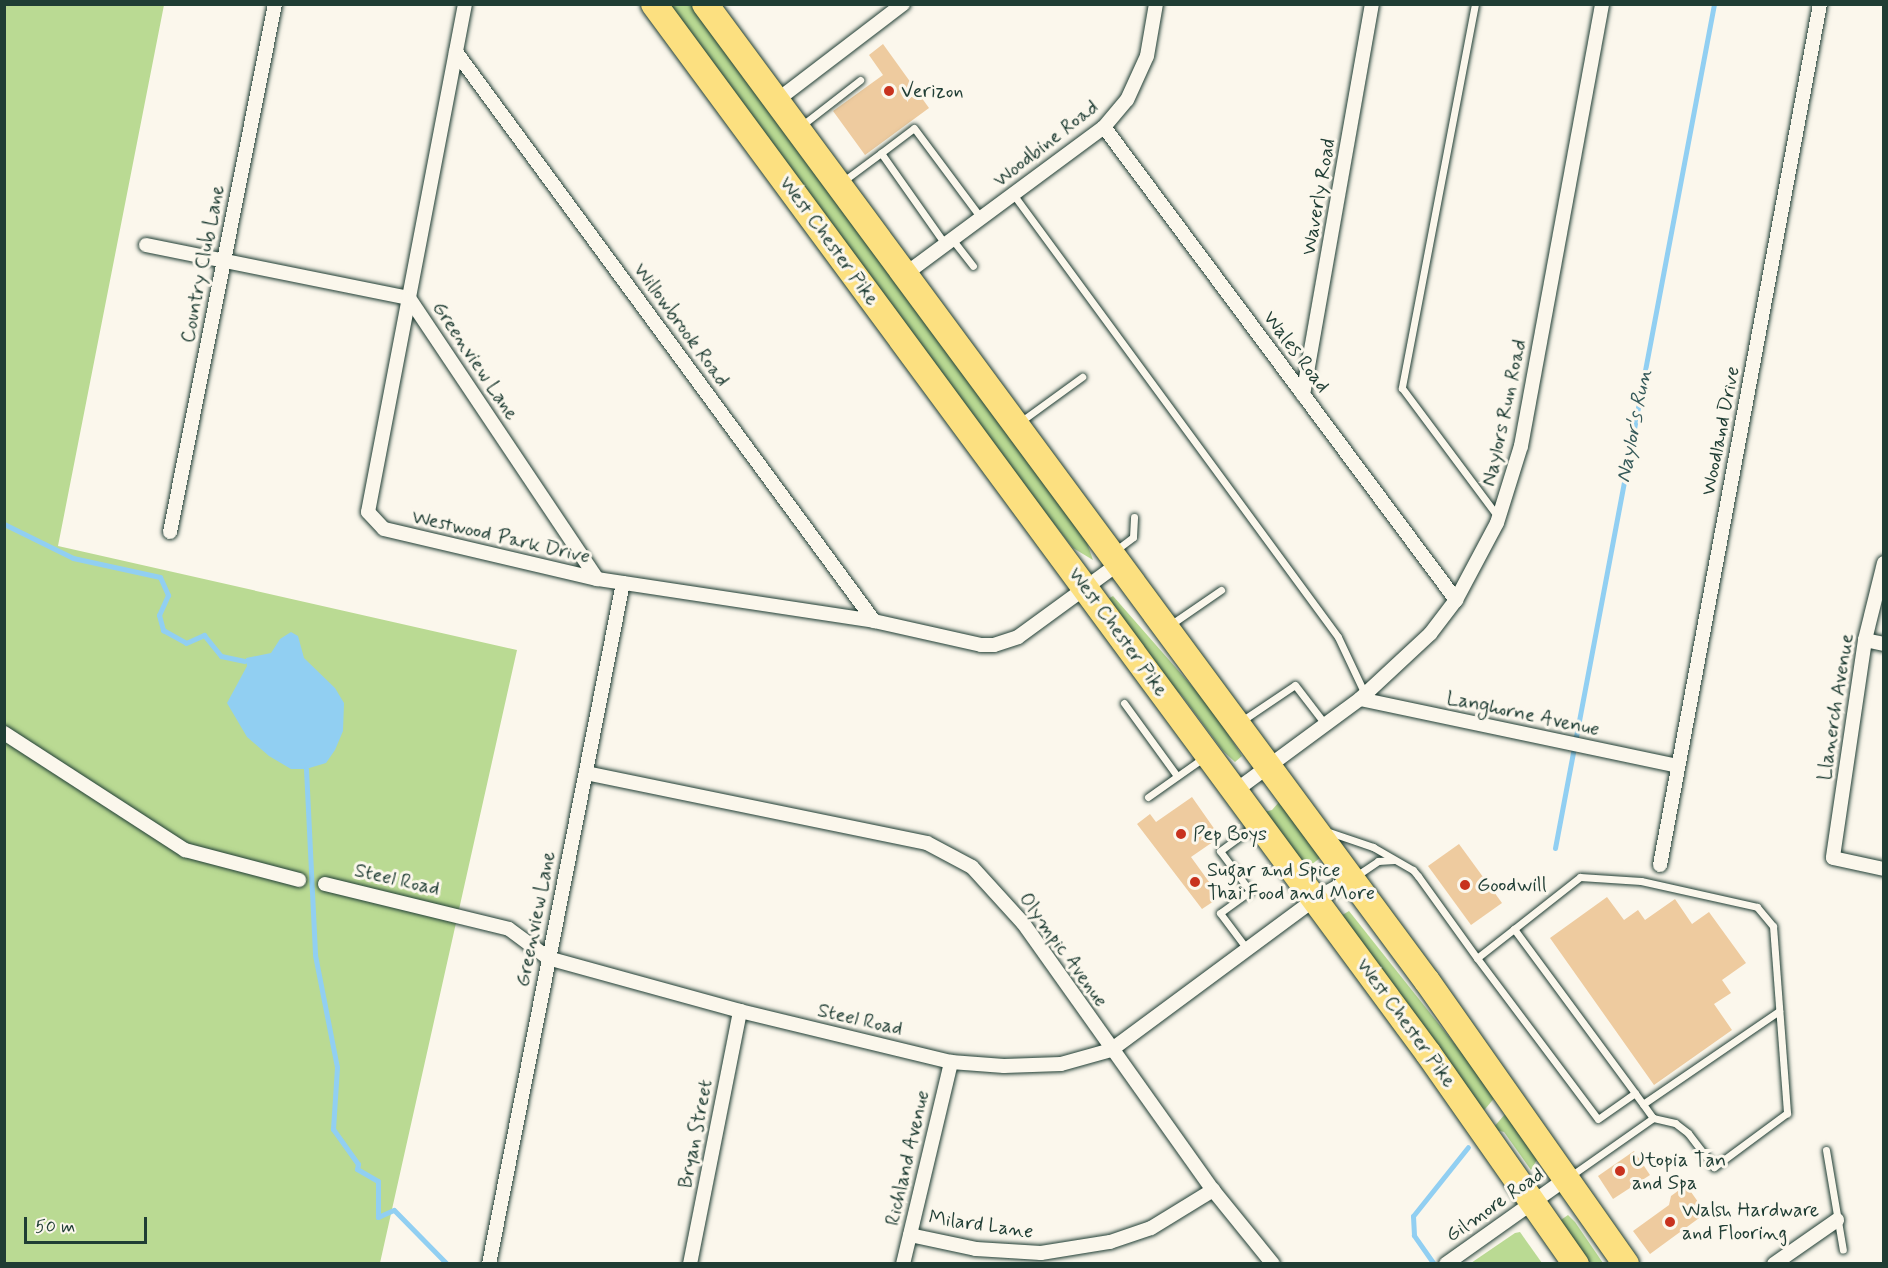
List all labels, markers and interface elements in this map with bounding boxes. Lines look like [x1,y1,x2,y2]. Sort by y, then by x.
place label: Verizon [901,79,963,103]
marker: Verizon [882,84,896,98]
street label: Woodbine Road [989,96,1103,192]
street label: Waverly Road [1297,137,1341,257]
street label: West Chester Pike [774,171,884,311]
street label: Country Club Lane [176,182,230,346]
street label: Willowbrook Road [629,259,733,391]
street label: Greenview Lane [426,296,524,426]
street label: Wales Road [1257,306,1335,398]
street label: Naylors Run Road [1478,339,1532,487]
street label: Woodland Drive [1697,365,1745,497]
water label: Naylor's Run [1611,369,1657,483]
street label: Westwood Park Drive [413,506,589,568]
street label: West Chester Pike [1063,562,1173,702]
street label: Llanerch Avenue [1813,632,1859,782]
street label: Langhorne Avenue [1443,686,1603,742]
place label: Pep Boys [1193,822,1266,846]
marker: Pep Boys [1174,827,1188,841]
street label: Greenview Lane [511,848,561,990]
place label: Sugar and Spice Thai Food and More [1207,858,1369,905]
street label: Steel Road [352,859,442,901]
place label: Goodwill [1477,873,1547,897]
marker: Sugar and Spice Thai Food and More [1188,875,1202,889]
marker: Goodwill [1458,878,1472,892]
street label: Olympic Avenue [1012,886,1114,1014]
street label: West Chester Pike [1351,953,1461,1093]
street label: Steel Road [815,999,905,1041]
street label: Bryan Street [673,1076,719,1192]
street label: Richland Avenue [880,1087,936,1229]
place label: Utopia Tan and Spa [1632,1148,1724,1195]
street label: Gilmore Road [1441,1162,1549,1248]
marker: Utopia Tan and Spa [1613,1164,1627,1178]
place label: Walsh Hardware and Flooring [1682,1198,1819,1245]
scale bar [27,1205,150,1243]
street label: Milard Lane [928,1206,1034,1244]
text: 50 m [35,1215,75,1239]
marker: Walsh Hardware and Flooring [1663,1215,1677,1229]

